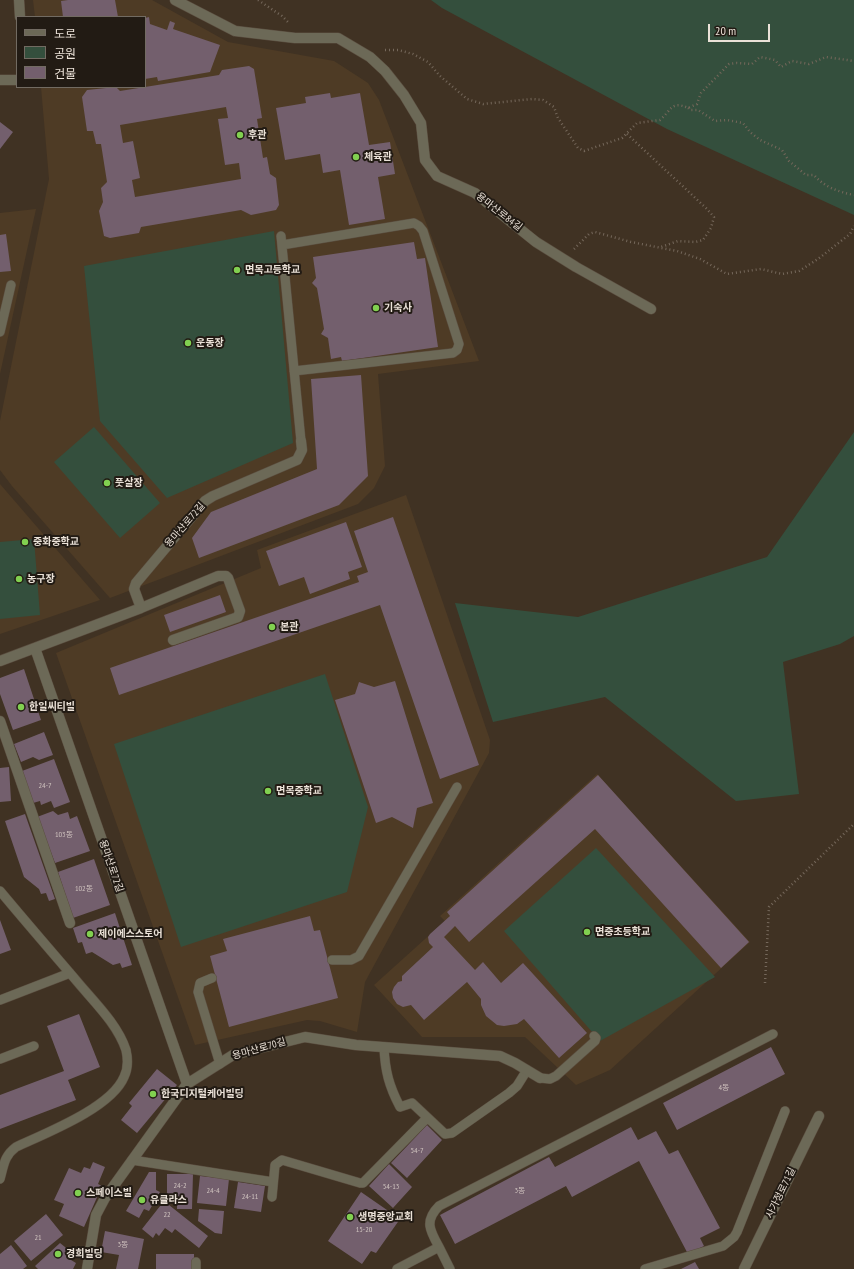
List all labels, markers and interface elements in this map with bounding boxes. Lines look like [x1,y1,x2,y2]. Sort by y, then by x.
legend [16,16,146,88]
scale bar [710,16,772,42]
text: 20 m [715,23,736,38]
text: 도로 [54,26,76,41]
text: 공원 [54,46,76,61]
text: 건물 [54,66,76,81]
place label: 후관 [248,129,266,141]
marker: 후관 [235,130,245,140]
place label: 체육관 [364,151,392,163]
marker: 체육관 [351,152,361,162]
street label: 용마산로84길 [474,190,524,234]
place label: 면목고등학교 [245,264,300,276]
marker: 면목고등학교 [232,265,242,275]
place label: 기숙사 [384,302,412,314]
marker: 기숙사 [371,303,381,313]
place label: 운동장 [196,337,224,349]
marker: 운동장 [183,338,193,348]
place label: 풋살장 [115,477,143,489]
marker: 풋살장 [102,478,112,488]
street label: 용마산로72길 [162,500,208,550]
place label: 중화중학교 [33,536,79,548]
marker: 중화중학교 [20,537,30,547]
place label: 농구장 [27,573,55,585]
marker: 농구장 [14,574,24,584]
place label: 본관 [280,621,298,633]
marker: 본관 [267,622,277,632]
place label: 한일씨티빌 [29,701,75,713]
marker: 한일씨티빌 [16,702,26,712]
house number: 24-7 [38,781,52,791]
place label: 면목중학교 [276,785,322,797]
marker: 면목중학교 [263,786,273,796]
house number: 103동 [55,830,73,840]
street label: 용마산로72길 [96,838,126,894]
house number: 102동 [75,884,93,894]
place label: 면중초등학교 [595,926,650,938]
marker: 면중초등학교 [582,927,592,937]
place label: 제이에스스토어 [98,928,162,940]
marker: 제이에스스토어 [85,929,95,939]
street label: 용마산로70길 [231,1036,287,1062]
house number: 4동 [719,1083,729,1093]
place label: 한국디지털케어빌딩 [161,1088,244,1100]
marker: 한국디지털케어빌딩 [148,1089,158,1099]
house number: 54-7 [410,1146,424,1156]
street label: 사가정로71길 [764,1166,798,1220]
house number: 24-2 [173,1181,187,1191]
house number: 54-13 [383,1182,399,1192]
house number: 24-4 [206,1186,220,1196]
house number: 3동 [515,1186,525,1196]
place label: 스페이스빌 [86,1187,132,1199]
marker: 스페이스빌 [73,1188,83,1198]
house number: 24-11 [242,1192,258,1202]
place label: 유클라스 [150,1194,187,1206]
marker: 유클라스 [137,1195,147,1205]
house number: 22 [163,1210,171,1220]
place label: 생명중앙교회 [358,1211,413,1223]
marker: 생명중앙교회 [345,1212,355,1222]
house number: 15-20 [356,1225,372,1235]
house number: 21 [34,1233,42,1243]
house number: 3동 [118,1240,128,1250]
place label: 경희빌딩 [66,1248,103,1260]
marker: 경희빌딩 [53,1249,63,1259]

